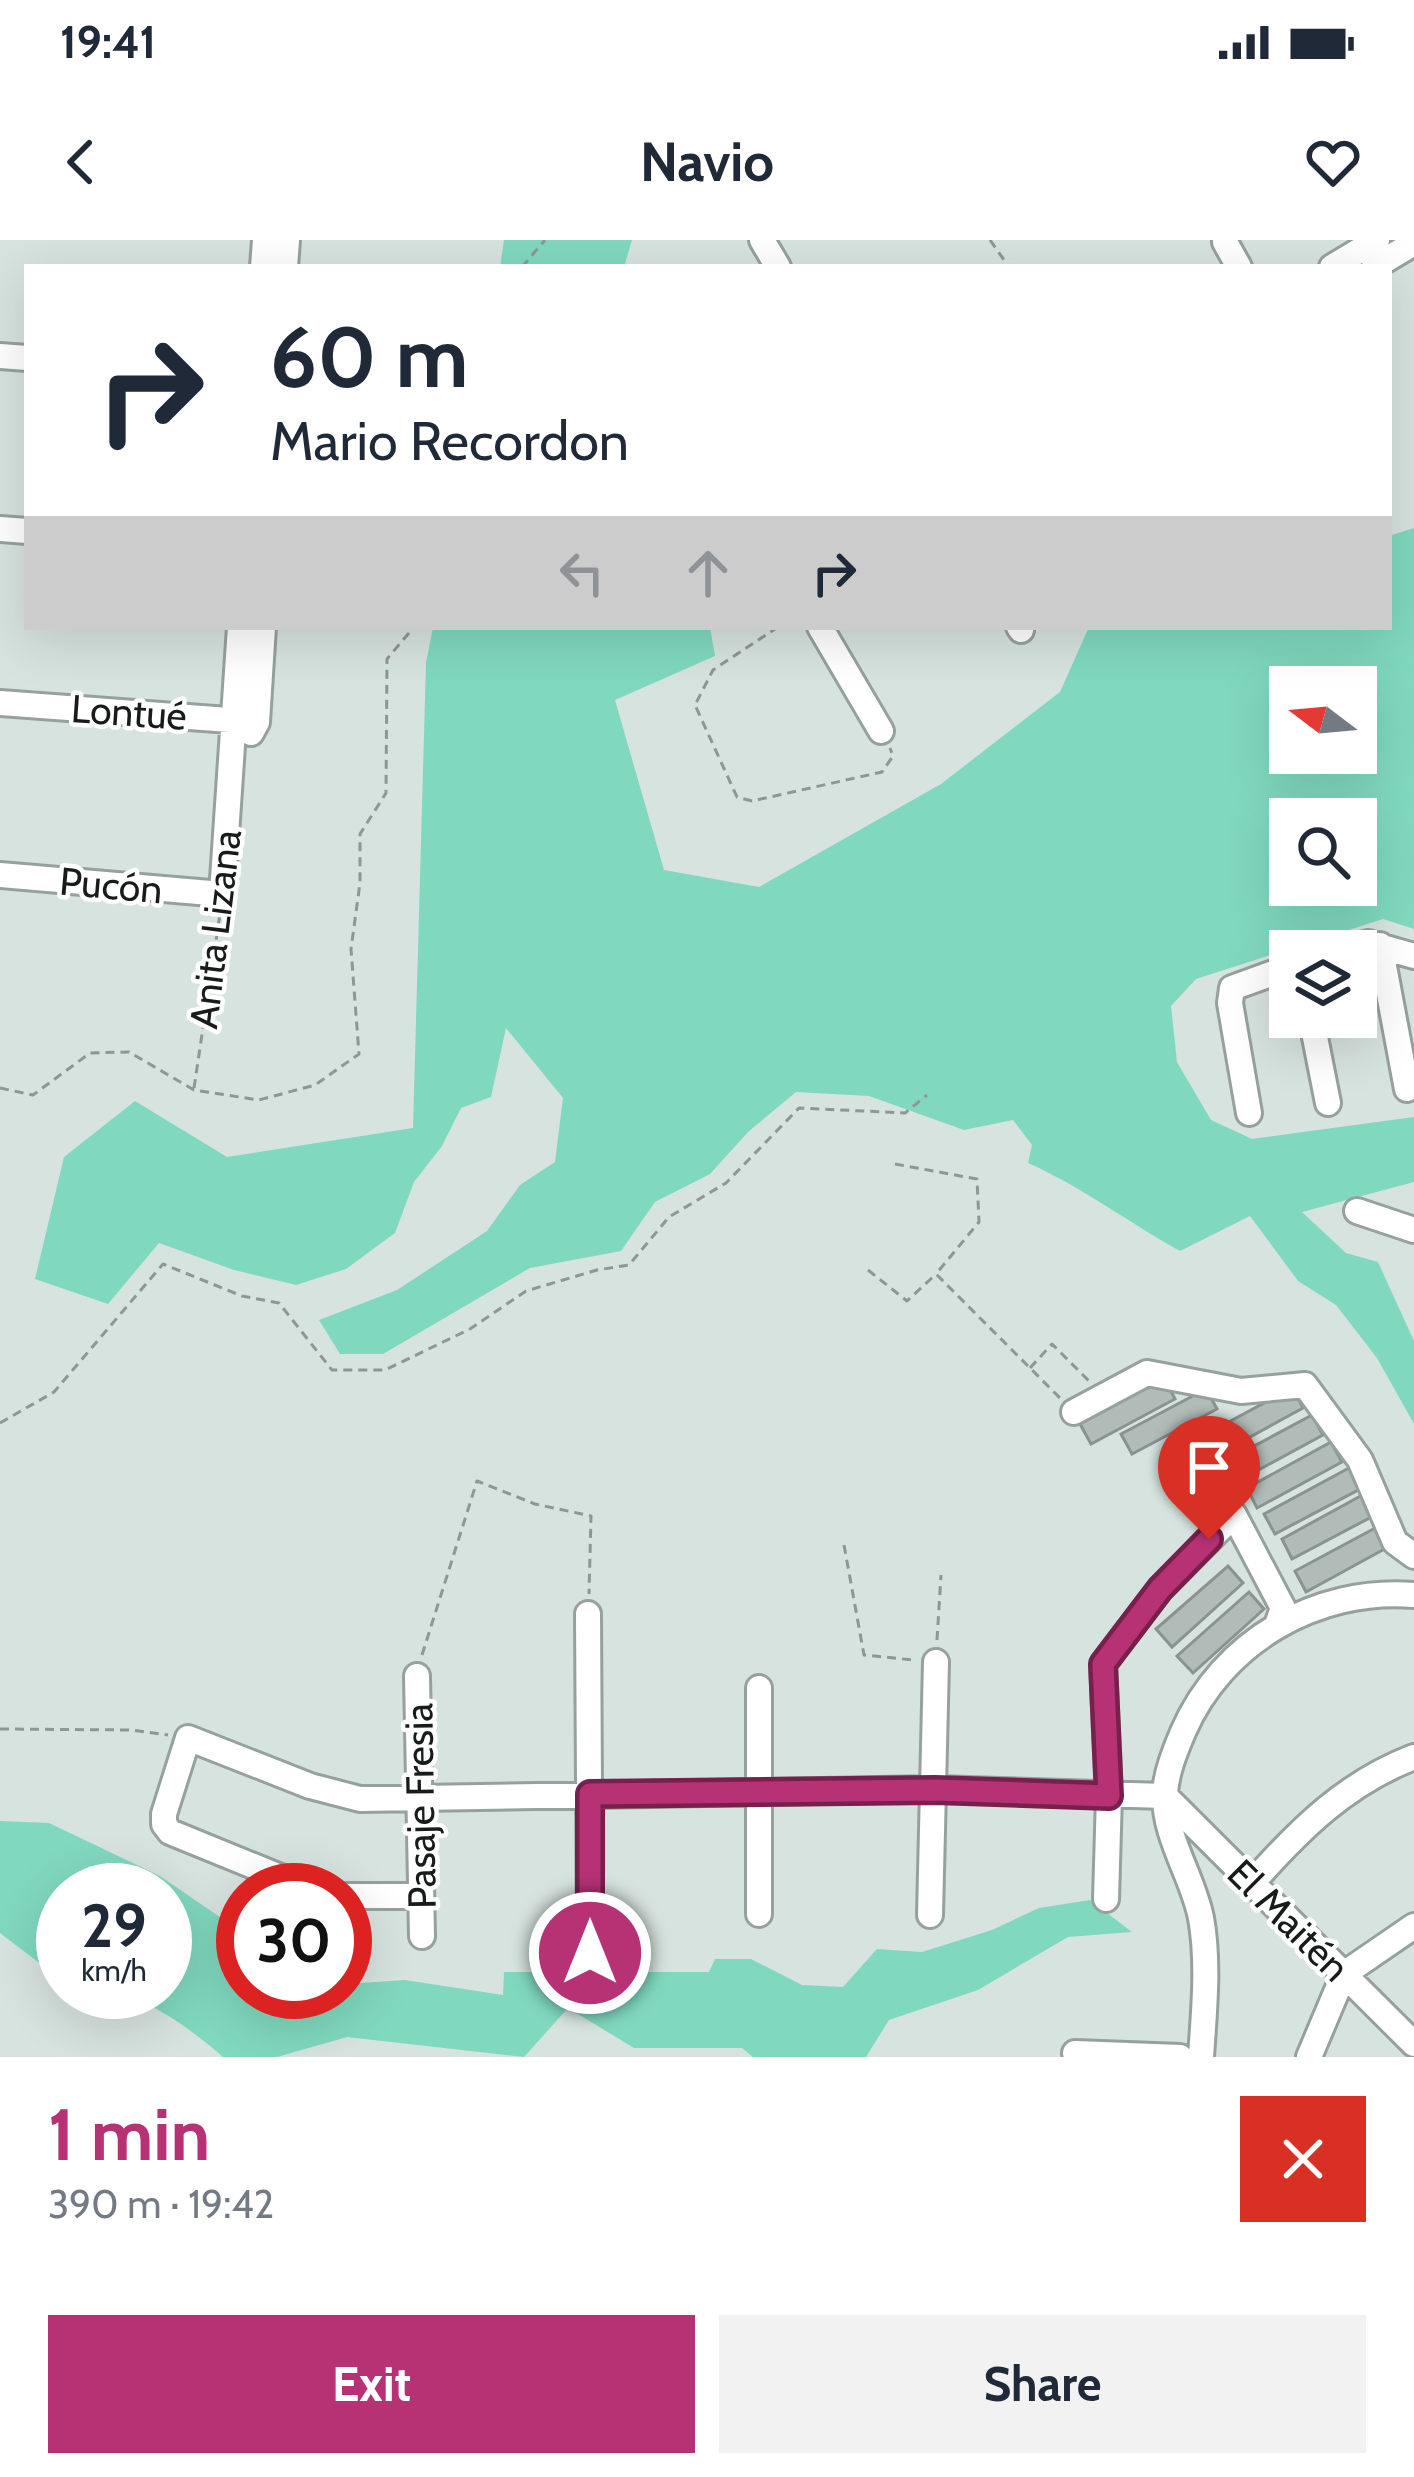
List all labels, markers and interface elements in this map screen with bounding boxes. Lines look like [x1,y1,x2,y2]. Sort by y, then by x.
text: 19:41 [60,15,156,69]
icon: back [48,129,114,195]
text: Navio [640,129,774,195]
icon: heart [1300,129,1366,195]
text: 60 m [270,306,468,408]
icon: right [72,312,228,468]
text: Mario Recordon [270,408,629,474]
icon: left [549,540,615,606]
icon: ahead [675,540,741,606]
icon: right [801,540,867,606]
north arrow [1269,666,1377,774]
map controls [1269,666,1377,1038]
street label: Lontué [70,684,188,740]
button: search [1269,798,1377,906]
street label: Anita Lizana [179,826,251,1031]
street label: Pucón [58,857,164,913]
button: layers [1269,930,1377,1038]
pin [1158,1416,1260,1539]
icon: arrive [1176,1434,1242,1500]
street label: Pasaje Fresia [394,1702,446,1909]
street label: El Maitén [1218,1849,1360,1991]
speed limit sign: 30 [216,1863,372,2019]
text: 29 [81,1889,147,1962]
position arrow [527,1890,653,2016]
text: km/h [81,1952,147,1989]
text: 1 min [48,2091,210,2178]
button: close [1240,2096,1366,2222]
text: 390 m · 19:42 [48,2180,274,2228]
button: Exit [48,2315,695,2453]
button: Share [719,2315,1366,2453]

